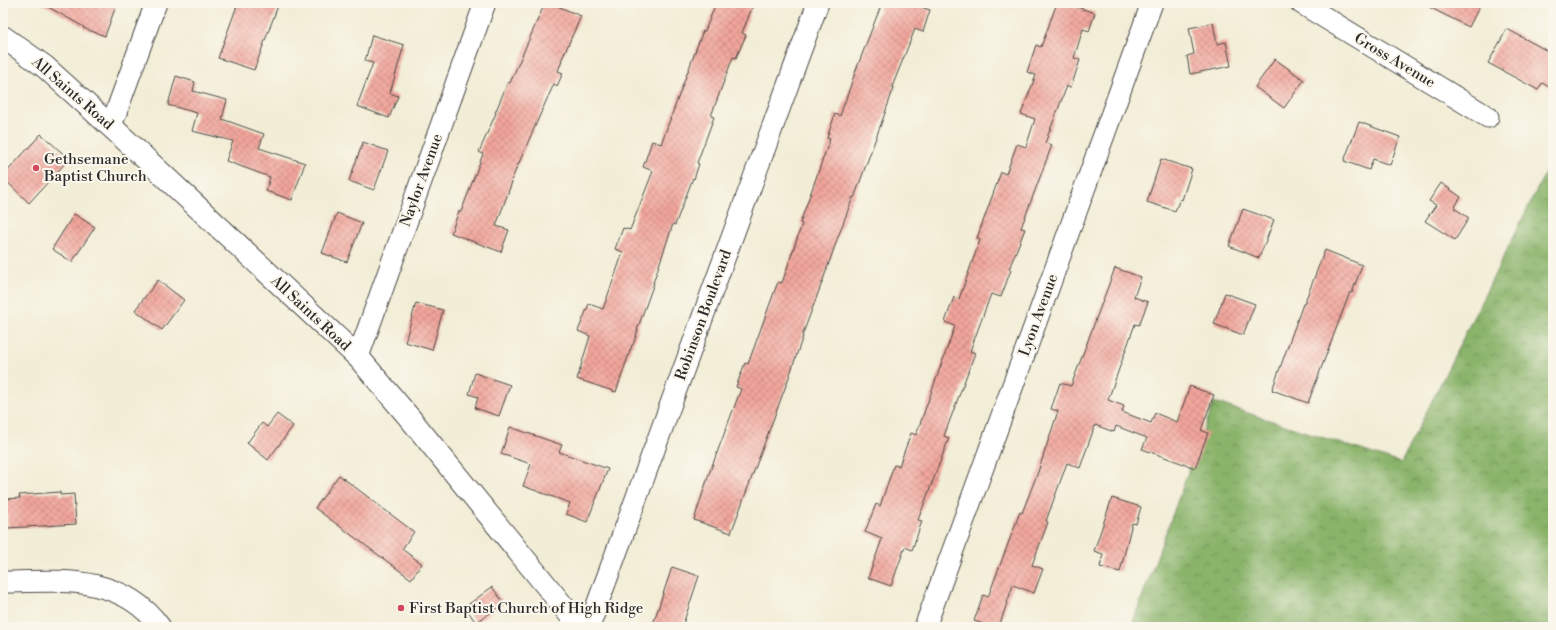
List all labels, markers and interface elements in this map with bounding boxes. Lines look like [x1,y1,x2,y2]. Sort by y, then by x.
street label: Gross Avenue [1351,29,1439,92]
street label: All Saints Road [27,52,118,134]
street label: Naylor Avenue [396,131,447,229]
place label: Gethsemane Baptist Church [43,150,147,186]
marker: Gethsemane Baptist Church [31,163,41,173]
street label: Robinson Boulevard [671,247,736,383]
street label: All Saints Road [266,271,355,355]
street label: Lyon Avenue [1015,271,1062,359]
place label: First Baptist Church of High Ridge [409,599,643,618]
marker: First Baptist Church of High Ridge [396,603,406,613]

